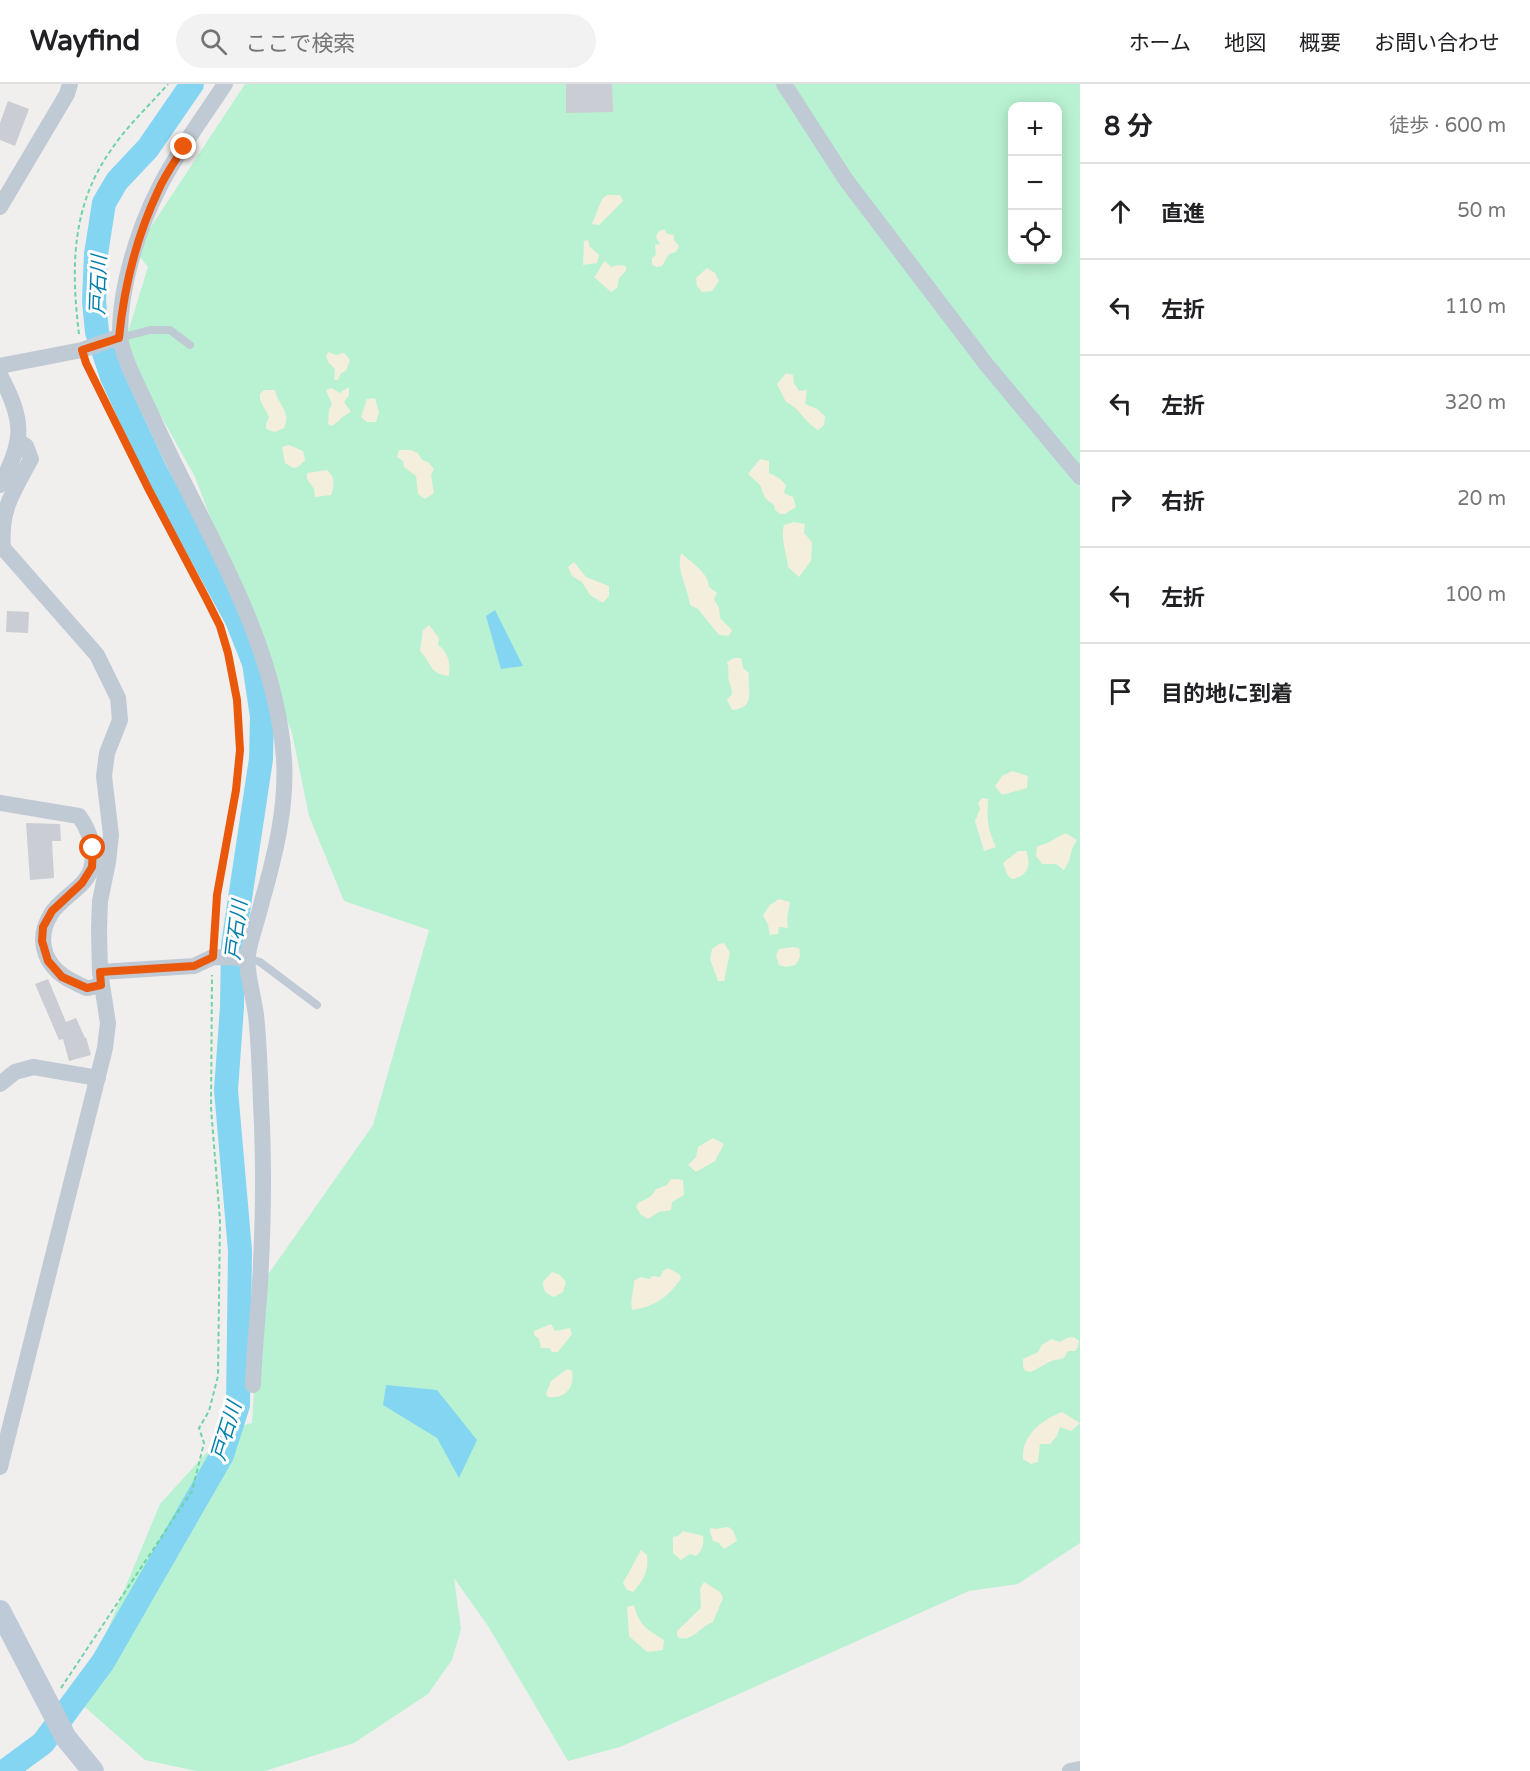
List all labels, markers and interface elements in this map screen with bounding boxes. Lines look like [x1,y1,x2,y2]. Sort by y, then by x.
search box [176,14,596,68]
text: Wayfind [30,24,140,58]
icon: search [197,25,230,58]
text: ここで検索 [245,31,355,57]
text: ホーム [1129,31,1191,56]
text: 地図 [1224,31,1266,56]
text: 概要 [1299,31,1341,56]
text: お問い合わせ [1374,31,1500,56]
map controls [1008,102,1062,264]
button: + [1008,102,1062,156]
text: 8 分 [1104,111,1153,142]
text: 徒歩 · 600 m [1389,114,1506,138]
route end [170,133,196,159]
button: − [1008,156,1062,210]
icon: ahead [1104,195,1137,228]
text: 50 m [1457,199,1506,223]
text: 直進 [1161,201,1205,227]
button: locate [1008,210,1062,264]
water label: 戸石川 [86,253,112,315]
icon: left [1104,291,1137,324]
text: 110 m [1445,295,1506,319]
text: 左折 [1161,297,1205,323]
icon: left [1104,387,1137,420]
text: 320 m [1445,391,1506,415]
text: 左折 [1161,393,1205,419]
icon: right [1104,483,1137,516]
text: 20 m [1457,487,1506,511]
text: 右折 [1161,489,1205,515]
icon: left [1104,579,1137,612]
text: 100 m [1445,583,1506,607]
text: 左折 [1161,585,1205,611]
icon: arrive [1104,675,1137,708]
text: 目的地に到着 [1161,681,1293,707]
route start [79,834,105,860]
water label: 戸石川 [221,897,253,961]
water label: 戸石川 [207,1397,248,1463]

